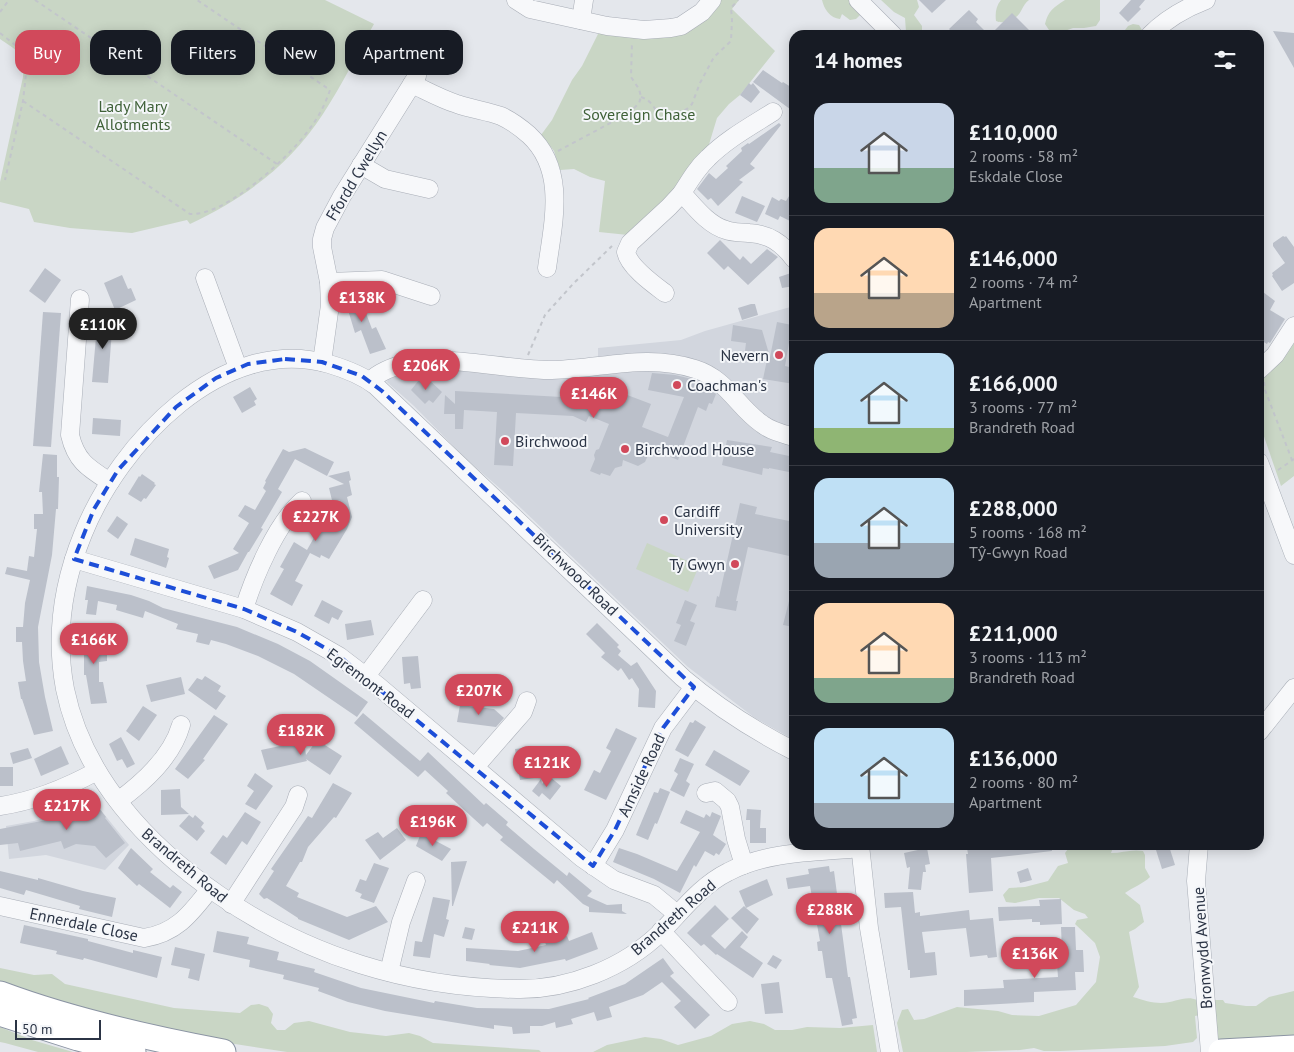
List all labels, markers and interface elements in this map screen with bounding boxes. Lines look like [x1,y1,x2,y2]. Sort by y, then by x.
chip: Buy [15,30,80,75]
chip: Rent [90,30,161,75]
chip: Filters [171,30,255,75]
chip: New [265,30,335,75]
chip: Apartment [345,30,463,75]
icon: filters [1211,46,1239,74]
text: 14 homes [814,47,902,74]
park label: Lady Mary Allotments [96,96,171,134]
park label: Sovereign Chase [583,104,695,124]
text: £110,000 [969,119,1058,146]
icon: home [854,123,914,183]
street label: Ffordd Cwellyn [321,126,391,224]
text: 2 rooms · 58 m² [969,146,1078,166]
text: Eskdale Close [969,166,1063,186]
text: £146,000 [969,245,1058,272]
icon: home [854,248,914,308]
text: 2 rooms · 74 m² [969,272,1078,292]
pin: £138K [327,280,397,323]
text: £138K [339,287,385,307]
text: Apartment [969,292,1042,312]
pin: £110K [68,308,138,350]
text: £110K [80,314,126,334]
place label: Nevern [721,345,769,365]
pin: £206K [391,348,461,391]
marker: Nevern [773,349,785,361]
text: £206K [403,355,449,375]
text: £166,000 [969,370,1058,397]
icon: home [854,373,914,433]
place label: Coachman's [687,375,767,395]
pin: £146K [559,376,629,419]
marker: Coachman's [671,379,683,391]
text: £146K [571,383,617,403]
text: 3 rooms · 77 m² [969,397,1077,417]
text: Brandreth Road [969,417,1075,437]
place label: Birchwood [515,431,587,451]
marker: Birchwood [499,435,511,447]
place label: Birchwood House [635,439,754,459]
marker: Birchwood House [619,443,631,455]
text: £288,000 [969,495,1058,522]
icon: home [854,498,914,558]
pin: £227K [281,500,351,542]
place label: Cardiff University [674,501,743,539]
text: £227K [293,506,339,526]
marker: Cardiff University [658,514,670,526]
text: 5 rooms · 168 m² [969,522,1087,542]
street label: Birchwood Road [529,528,623,620]
text: Tŷ-Gwyn Road [969,542,1068,562]
place label: Ty Gwyn [669,554,725,574]
marker: Ty Gwyn [729,558,741,570]
text: £211,000 [969,620,1058,647]
pin: £166K [59,622,129,665]
icon: home [854,623,914,683]
text: £166K [71,629,117,649]
street label: Egremont Road [323,644,419,722]
text: 3 rooms · 113 m² [969,647,1087,667]
text: Brandreth Road [969,667,1075,687]
pin: £207K [444,674,514,716]
text: £207K [456,680,502,700]
pin: £182K [266,714,336,756]
text: £182K [278,720,324,740]
street label: Arnside Road [613,730,669,820]
text: £136,000 [969,745,1058,772]
pin: £121K [512,746,582,788]
icon: home [854,748,914,808]
text: £121K [524,752,570,772]
text: 2 rooms · 80 m² [969,772,1078,792]
pin: £217K [32,788,102,831]
text: Apartment [969,792,1042,812]
text: £217K [44,795,90,815]
pin: £196K [398,804,468,847]
text: £196K [410,811,456,831]
street label: Brandreth Road [138,823,232,907]
street label: Brandreth Road [626,875,720,959]
street label: Bronwydd Avenue [1188,886,1216,1010]
pin: £288K [795,892,865,935]
text: £288K [807,899,853,919]
street label: Ennerdale Close [28,903,140,945]
pin: £211K [500,910,570,953]
text: £211K [512,917,558,937]
pin: £136K [1000,936,1070,979]
text: £136K [1012,943,1058,963]
scale bar [15,1017,101,1040]
text: 50 m [22,1020,52,1038]

